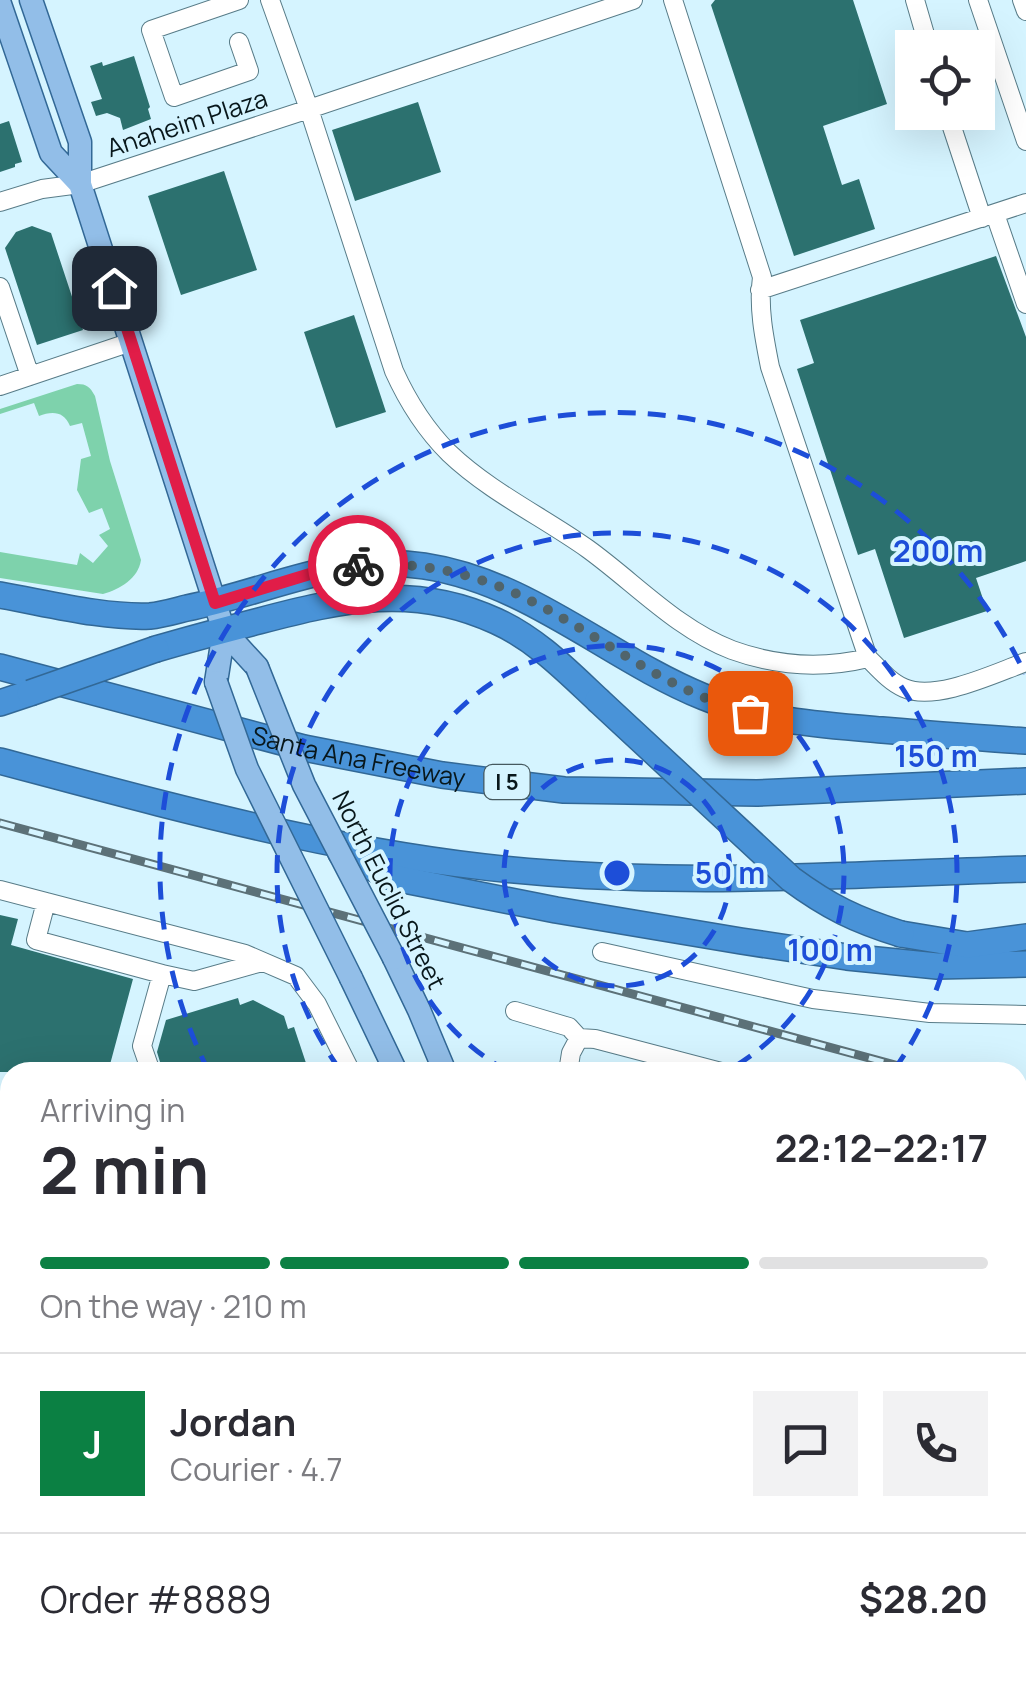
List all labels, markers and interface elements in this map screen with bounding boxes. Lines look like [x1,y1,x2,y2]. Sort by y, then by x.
map controls [895,30,995,130]
button: locate [895,30,995,130]
street label: Anaheim Plaza [102,80,272,165]
pin [72,246,157,331]
icon: home [87,261,142,316]
courier [308,515,408,615]
text: 200 m [893,530,983,571]
icon: bike [331,538,386,593]
pin [708,671,793,756]
icon: bag [723,686,778,741]
street label: Santa Ana Freeway [248,717,468,795]
text: 150 m [894,735,978,776]
road number: I 5 [484,765,530,799]
street label: North Euclid Street [324,785,455,995]
text: 50 m [695,852,765,893]
centre of rings [599,855,635,891]
text: 100 m [787,929,873,970]
text: Arriving in [40,1088,185,1132]
text: 22:12–22:17 [775,1121,988,1173]
text: 2 min [40,1125,209,1214]
text: On the way · 210 m [40,1284,307,1328]
button: chat [753,1391,858,1496]
button: phone [883,1391,988,1496]
text: Jordan [170,1395,296,1447]
text: J [83,1417,102,1469]
text: Courier · 4.7 [170,1447,343,1491]
text: Order #8889 [40,1572,272,1624]
text: $28.20 [859,1572,988,1624]

